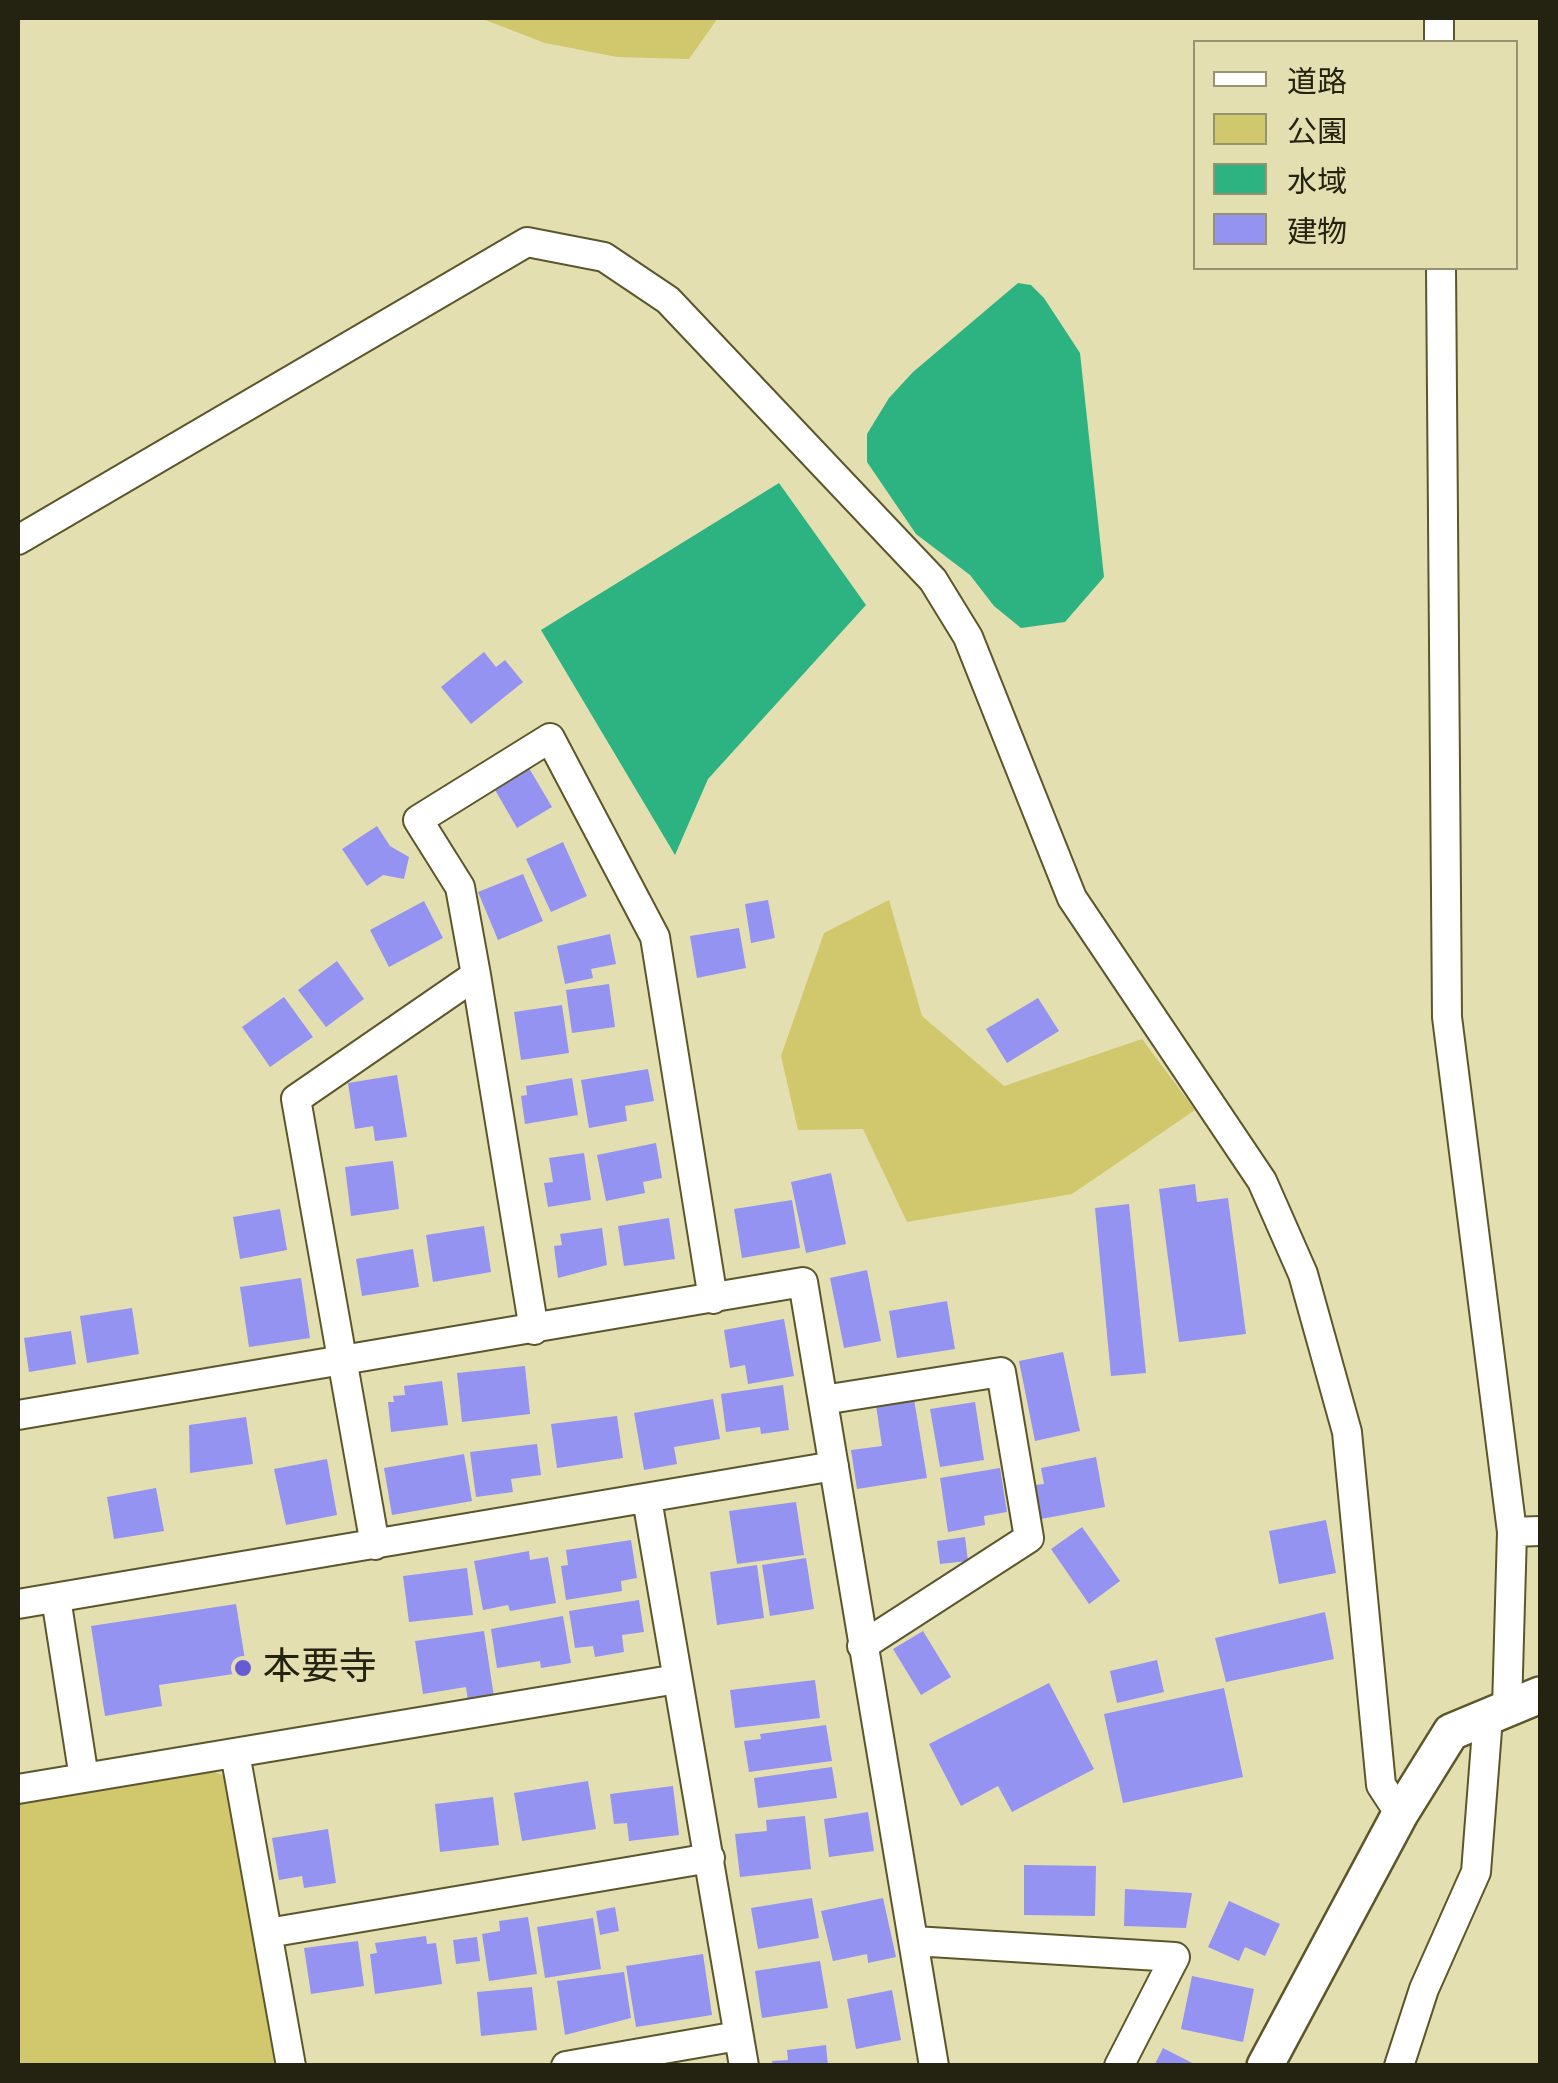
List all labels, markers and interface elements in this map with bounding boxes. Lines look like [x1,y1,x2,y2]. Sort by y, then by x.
legend [1193,40,1518,270]
text: 道路 [1287,61,1347,100]
text: 公園 [1287,111,1347,150]
text: 水域 [1287,161,1347,200]
text: 建物 [1287,211,1347,250]
place label: 本要寺 [263,1645,377,1691]
marker: 本要寺 [232,1657,254,1679]

